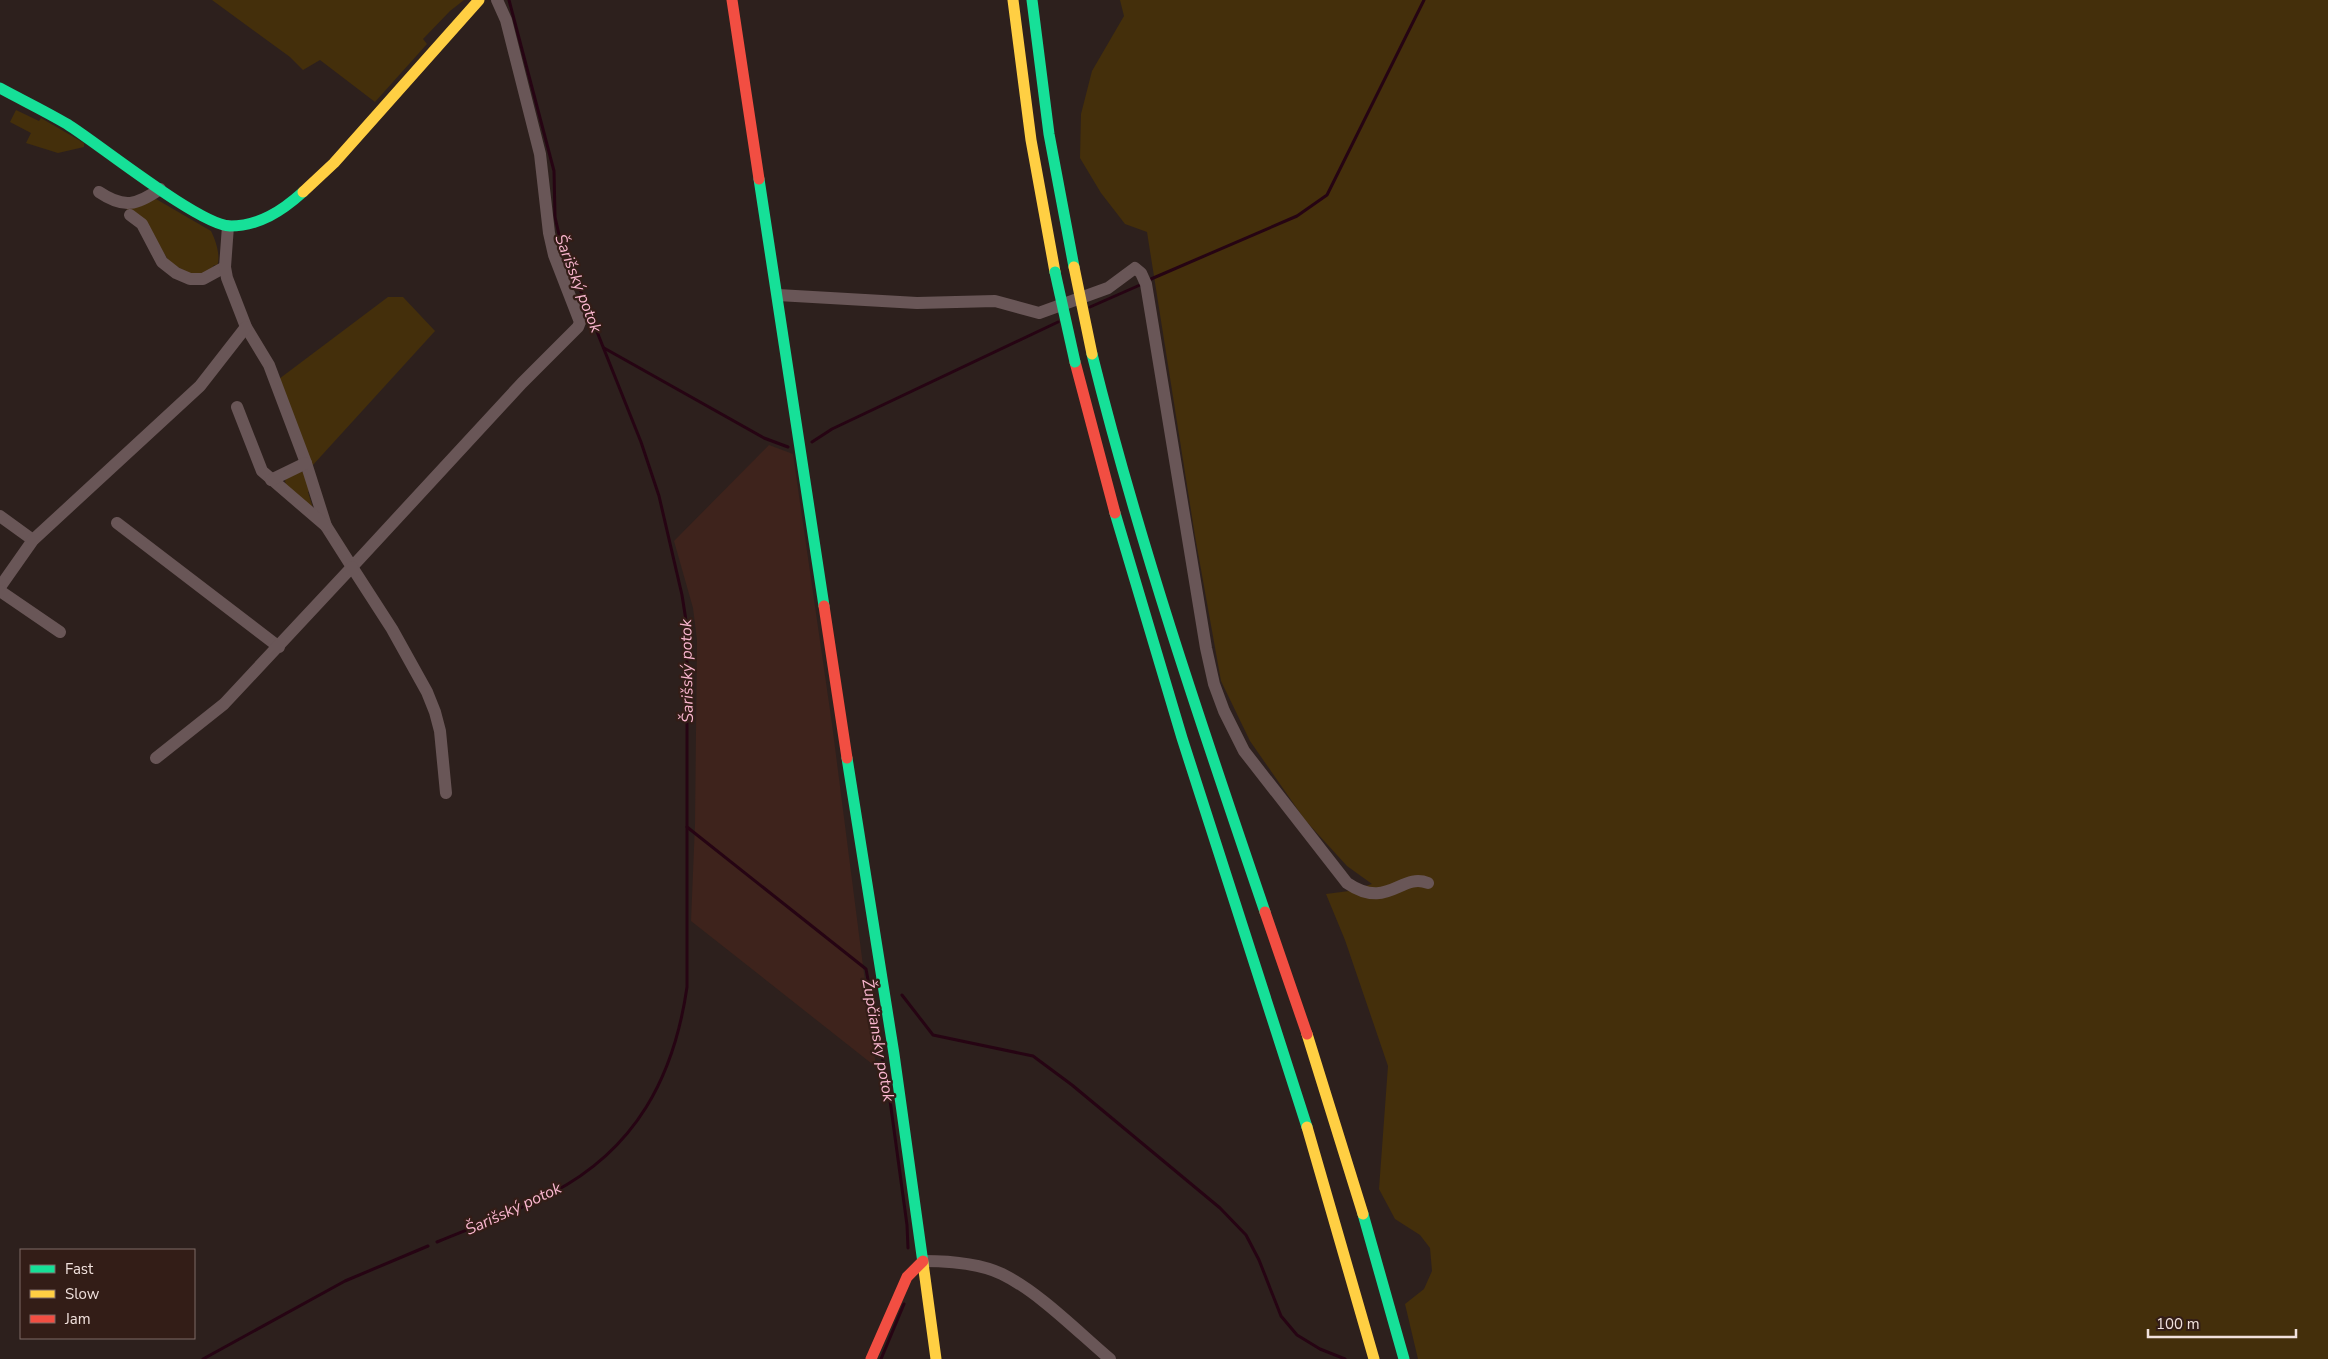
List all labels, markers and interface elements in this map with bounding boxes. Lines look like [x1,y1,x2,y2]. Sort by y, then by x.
water label: Šarišský potok [549,231,607,337]
water label: Šarišský potok [675,618,699,723]
water label: Župčiansky potok [856,977,900,1104]
water label: Šarišský potok [462,1177,566,1241]
legend [20,1249,195,1339]
text: Fast [65,1259,94,1279]
text: Slow [65,1284,100,1304]
scale bar [2148,1306,2296,1338]
text: Jam [64,1309,91,1329]
text: 100 m [2156,1314,2200,1334]

